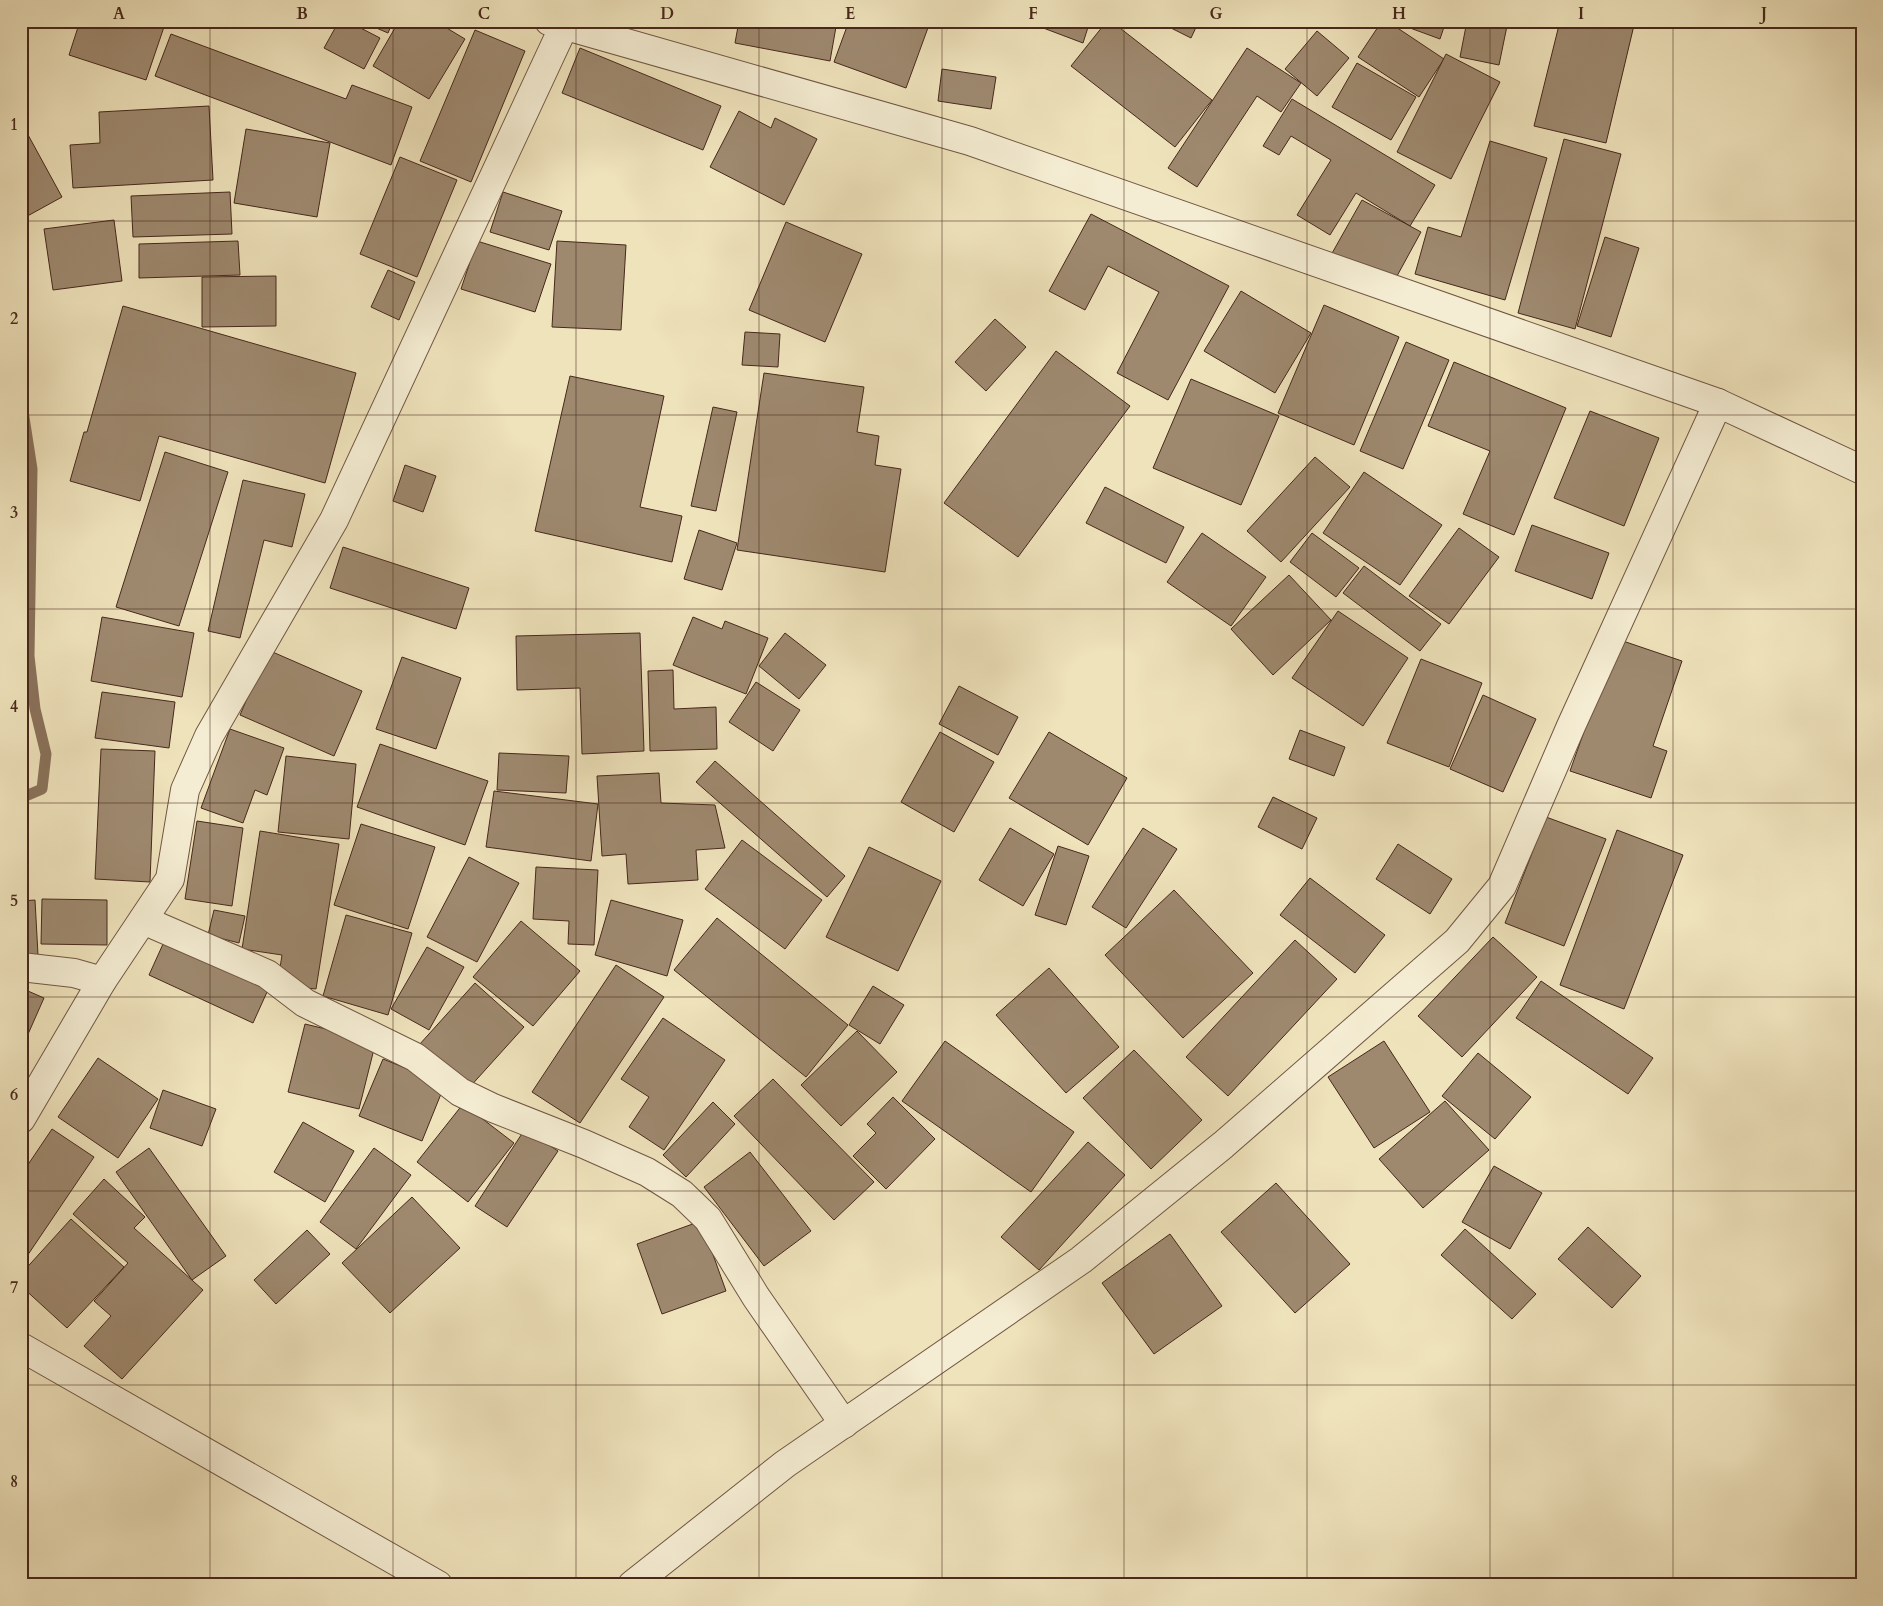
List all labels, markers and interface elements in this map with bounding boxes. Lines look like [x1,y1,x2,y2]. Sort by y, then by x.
text: A [113,3,125,25]
text: B [296,3,308,25]
text: C [478,3,490,25]
text: D [660,3,674,25]
text: E [845,3,855,25]
text: F [1028,3,1038,25]
text: G [1209,3,1223,25]
text: H [1392,3,1406,25]
text: I [1578,3,1584,25]
text: J [1759,3,1767,25]
text: 1 [10,114,18,136]
text: 2 [10,308,18,330]
text: 3 [10,502,18,524]
text: 4 [10,696,18,718]
text: 5 [10,890,18,912]
text: 6 [10,1084,18,1106]
text: 7 [10,1277,18,1299]
text: 8 [10,1471,18,1493]

